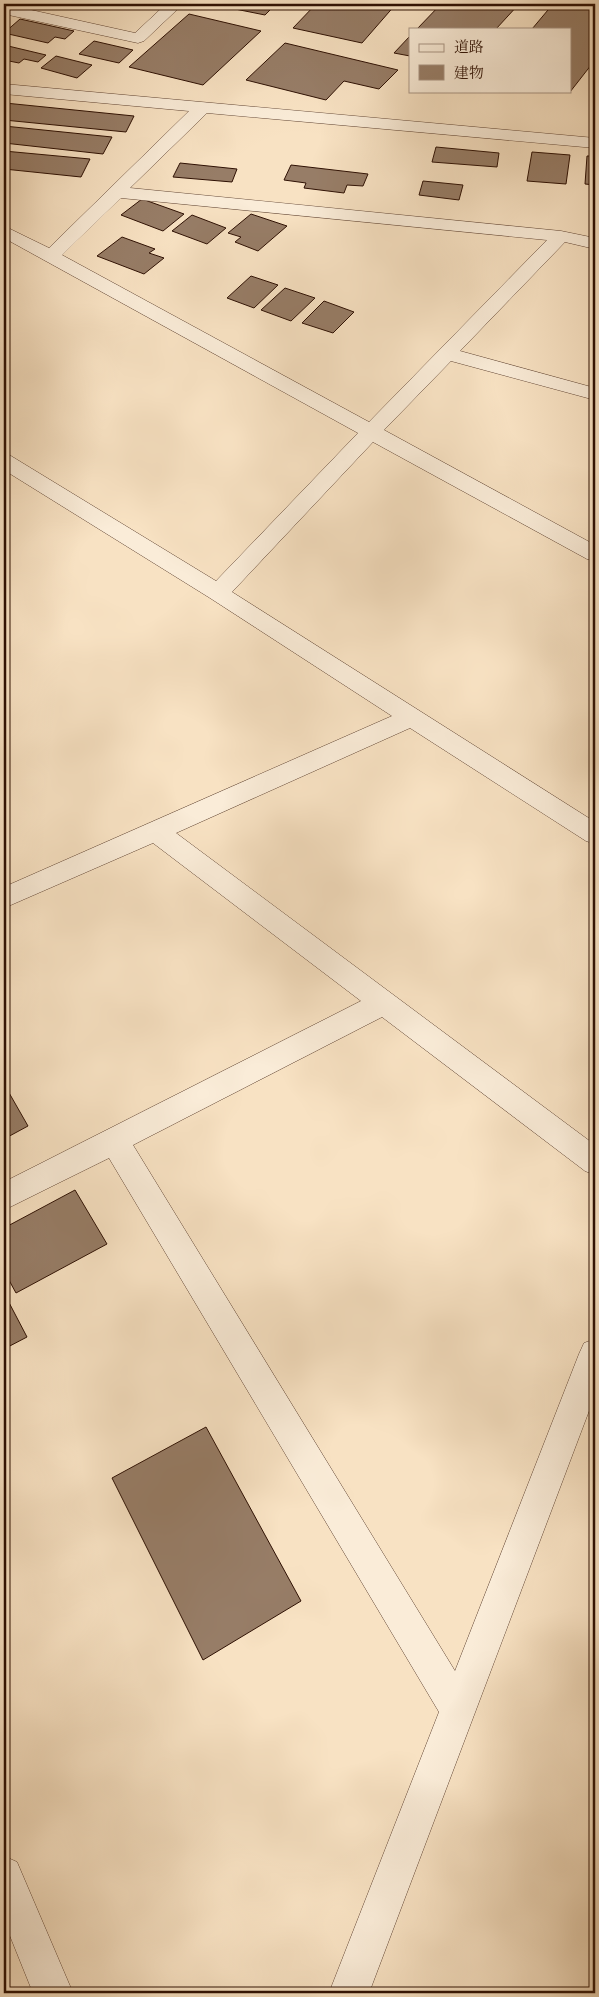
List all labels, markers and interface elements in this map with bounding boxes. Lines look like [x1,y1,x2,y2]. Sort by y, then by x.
legend [409,28,572,92]
text: 道路 [454,37,484,57]
text: 建物 [454,63,484,83]

